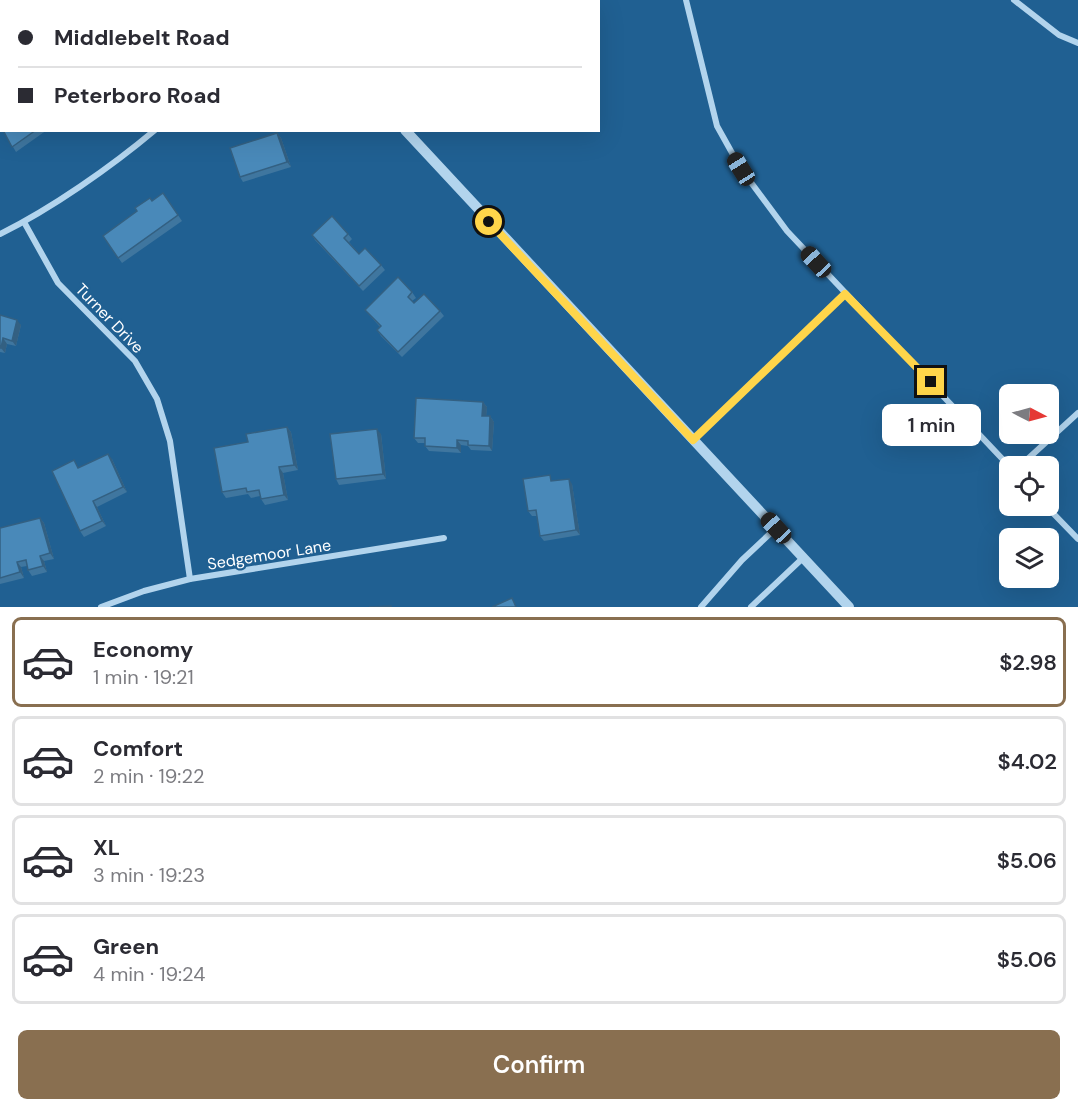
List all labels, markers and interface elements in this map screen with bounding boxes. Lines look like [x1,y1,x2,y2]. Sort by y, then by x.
text: Middlebelt Road [54,23,230,52]
text: Peterboro Road [54,81,221,110]
car [724,149,758,189]
route start [475,208,502,235]
car [797,243,835,281]
street label: Turner Drive [71,279,148,358]
route end [917,368,944,395]
north arrow [999,384,1059,444]
map controls [999,384,1059,588]
callout: 1 min [882,403,980,445]
text: 1 min [908,412,955,438]
button: locate [999,456,1059,516]
car [757,509,795,547]
button: layers [999,528,1059,588]
street label: Sedgemoor Lane [206,534,332,575]
icon: car [21,635,75,689]
text: Economy [93,635,193,664]
text: $2.98 [999,648,1057,677]
text: 1 min · 19:21 [93,664,194,690]
icon: car [21,734,75,788]
text: Comfort [93,734,183,763]
text: $4.02 [998,747,1057,776]
text: 2 min · 19:22 [93,763,204,789]
icon: car [21,833,75,887]
text: XL [93,833,120,862]
text: $5.06 [997,846,1057,875]
text: 3 min · 19:23 [93,862,205,888]
icon: car [21,932,75,986]
text: Green [93,932,159,961]
text: $5.06 [997,945,1057,974]
text: 4 min · 19:24 [93,961,205,987]
button: Confirm [18,1030,1060,1099]

